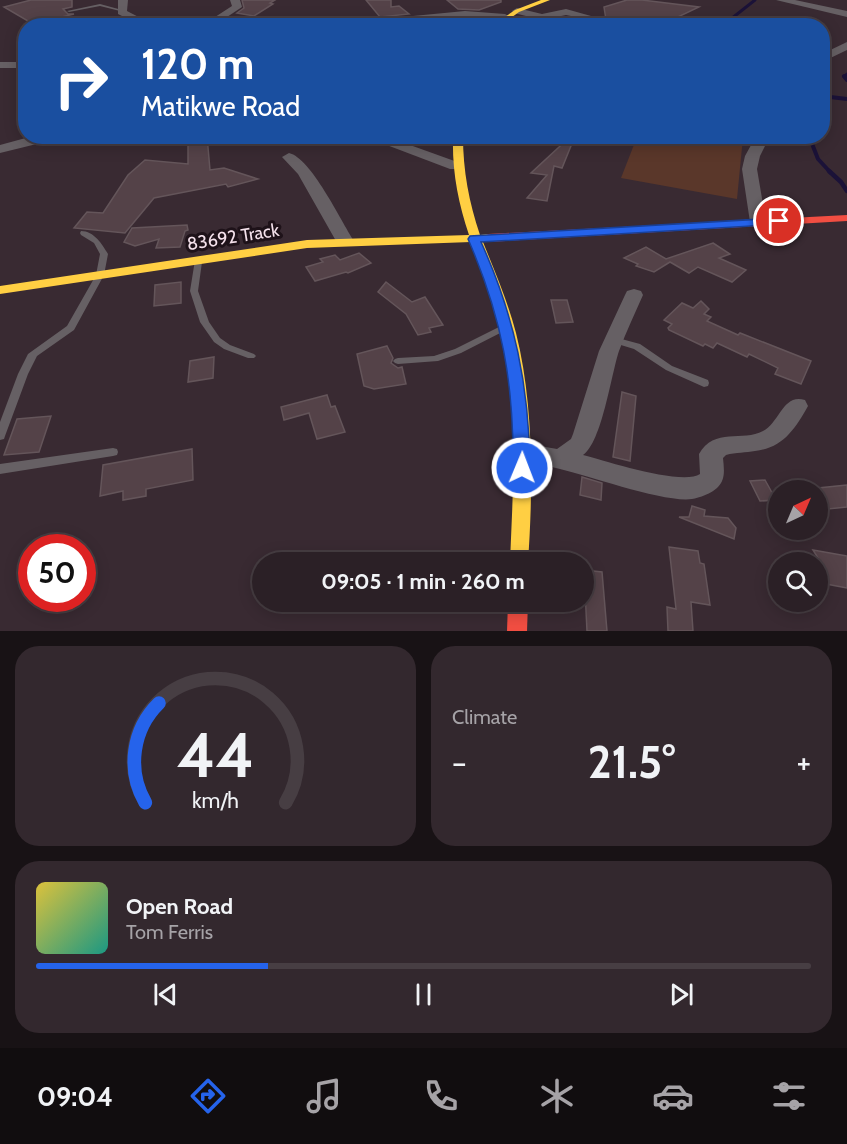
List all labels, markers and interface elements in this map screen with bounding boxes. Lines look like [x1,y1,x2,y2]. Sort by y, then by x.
text: 120 m [141,38,254,90]
icon: right [42,42,120,120]
text: Matikwe Road [141,90,300,123]
pin [753,195,804,246]
icon: arrive [762,204,795,237]
street label: 83692 Track [185,219,282,255]
position arrow [490,436,554,500]
north arrow [768,480,828,540]
map controls [768,480,828,612]
speed limit sign: 50 [18,534,96,612]
button: search [768,552,828,612]
text: 09:05 · 1 min · 260 m [321,568,525,595]
text: Climate [452,705,517,729]
text: 44 [177,717,254,793]
text: 21.5° [588,735,675,789]
text: − [452,742,467,782]
text: + [796,742,811,782]
text: km/h [192,787,239,813]
text: Open Road [126,893,233,920]
text: Tom Ferris [126,920,213,944]
icon: previous [149,978,182,1011]
icon: pause [407,978,440,1011]
icon: next [665,978,698,1011]
icon: directions [187,1075,229,1117]
icon: music [303,1075,345,1117]
icon: phone [420,1075,462,1117]
icon: climate [536,1075,578,1117]
icon: car [652,1075,694,1117]
icon: filters [768,1075,810,1117]
text: 09:04 [37,1080,113,1113]

